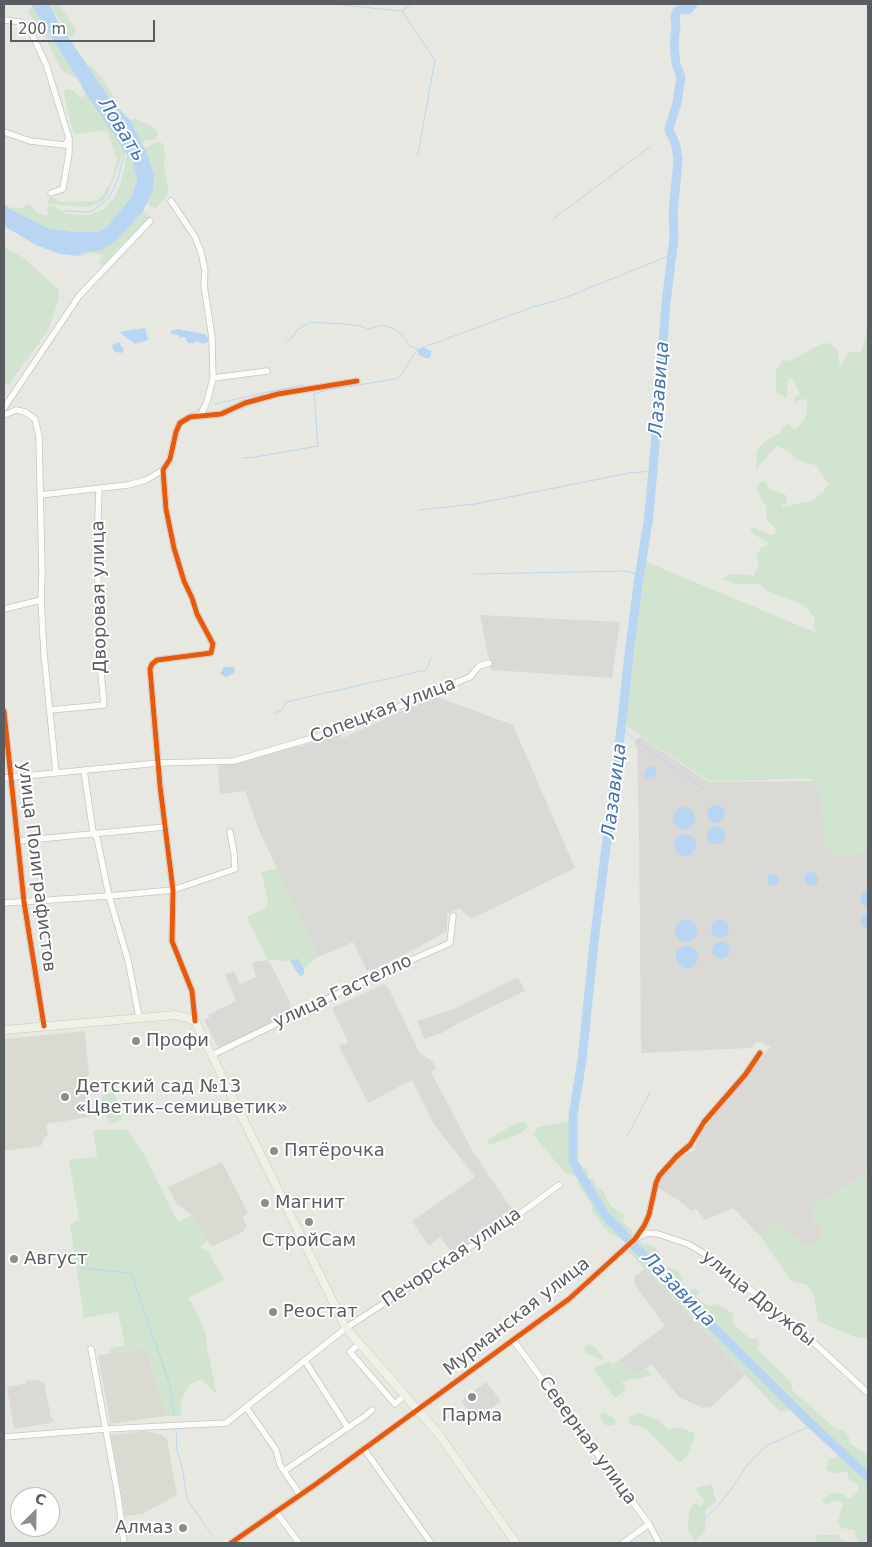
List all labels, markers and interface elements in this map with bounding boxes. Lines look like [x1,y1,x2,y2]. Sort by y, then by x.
scale bar [12,10,158,42]
text: 200 m [18,20,66,38]
water label: Ловать [93,94,149,166]
water label: Лазавица [645,340,675,438]
street label: Дворовая улица [88,520,112,674]
street label: Сопецкая улица [307,673,459,749]
water label: Лазавица [598,742,632,840]
street label: улица Полиграфистов [12,761,60,973]
street label: улица Гастелло [270,950,416,1034]
place label: Профи [146,1030,209,1052]
marker: Профи [130,1035,142,1047]
place label: Детский сад №13 «Цветик–семицветик» [75,1076,288,1118]
marker: Детский сад №13 «Цветик–семицветик» [59,1091,71,1103]
place label: Пятёрочка [284,1140,385,1162]
marker: Пятёрочка [268,1145,280,1157]
place label: Магнит [275,1192,345,1214]
marker: Магнит [259,1197,271,1209]
street label: Печорская улица [378,1203,526,1313]
marker: СтройСам [303,1216,315,1228]
place label: СтройСам [262,1230,356,1252]
street label: улица Дружбы [697,1246,819,1352]
place label: Август [24,1248,87,1270]
water label: Лазавица [637,1248,719,1332]
marker: Август [8,1253,20,1265]
street label: Мурманская улица [440,1253,594,1381]
place label: Реостат [283,1301,358,1323]
marker: Реостат [267,1306,279,1318]
street label: Северная улица [533,1373,641,1509]
marker: Парма [466,1391,478,1403]
place label: Парма [442,1405,502,1427]
north arrow [10,1487,60,1537]
text: С [33,1490,48,1508]
place label: Алмаз [115,1517,173,1539]
marker: Алмаз [177,1522,189,1534]

